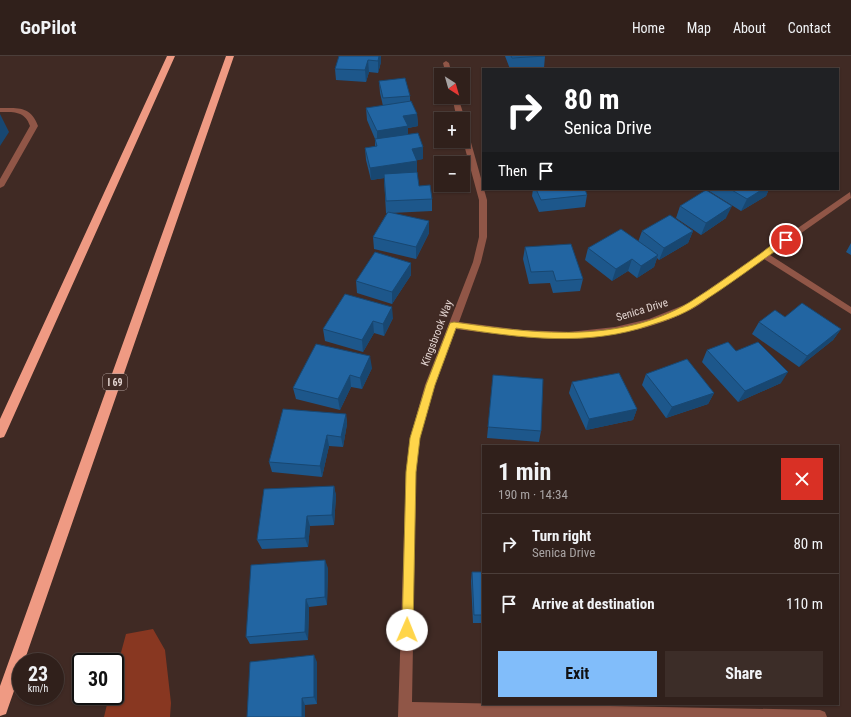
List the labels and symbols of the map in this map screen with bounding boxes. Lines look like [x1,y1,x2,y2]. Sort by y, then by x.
north arrow [434,68,470,104]
pin [769,223,803,257]
street label: Senica Drive [614,296,670,324]
street label: Kingsbrook Way [418,298,456,368]
road number: I 69 [103,374,127,390]
position arrow [386,609,428,651]
speed limit sign: 30 [72,653,124,705]

